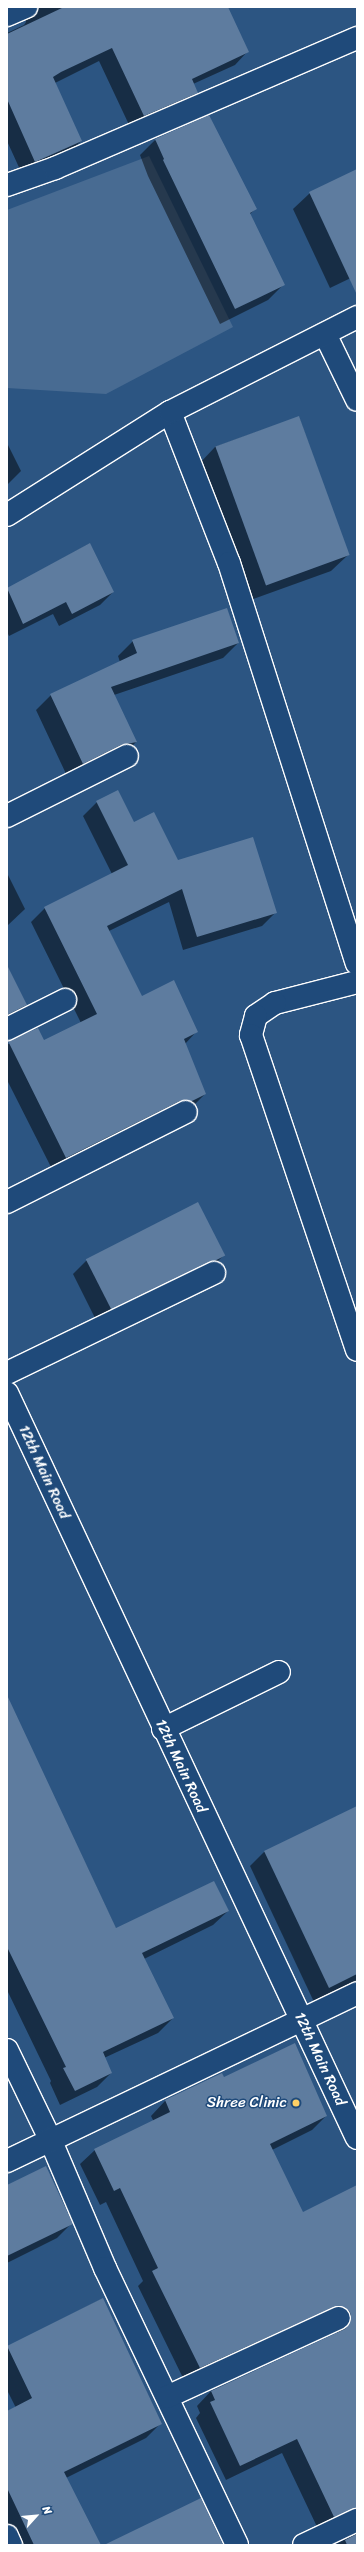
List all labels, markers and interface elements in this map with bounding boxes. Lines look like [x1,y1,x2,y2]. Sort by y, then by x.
street label: 12th Main Road [14,1422,74,1522]
street label: 12th Main Road [151,1716,211,1816]
street label: 12th Main Road [290,2009,350,2109]
place label: Shree Clinic [207,2094,287,2112]
marker: Shree Clinic [290,2097,302,2109]
north arrow [16,2496,56,2536]
text: N [37,2503,57,2518]

